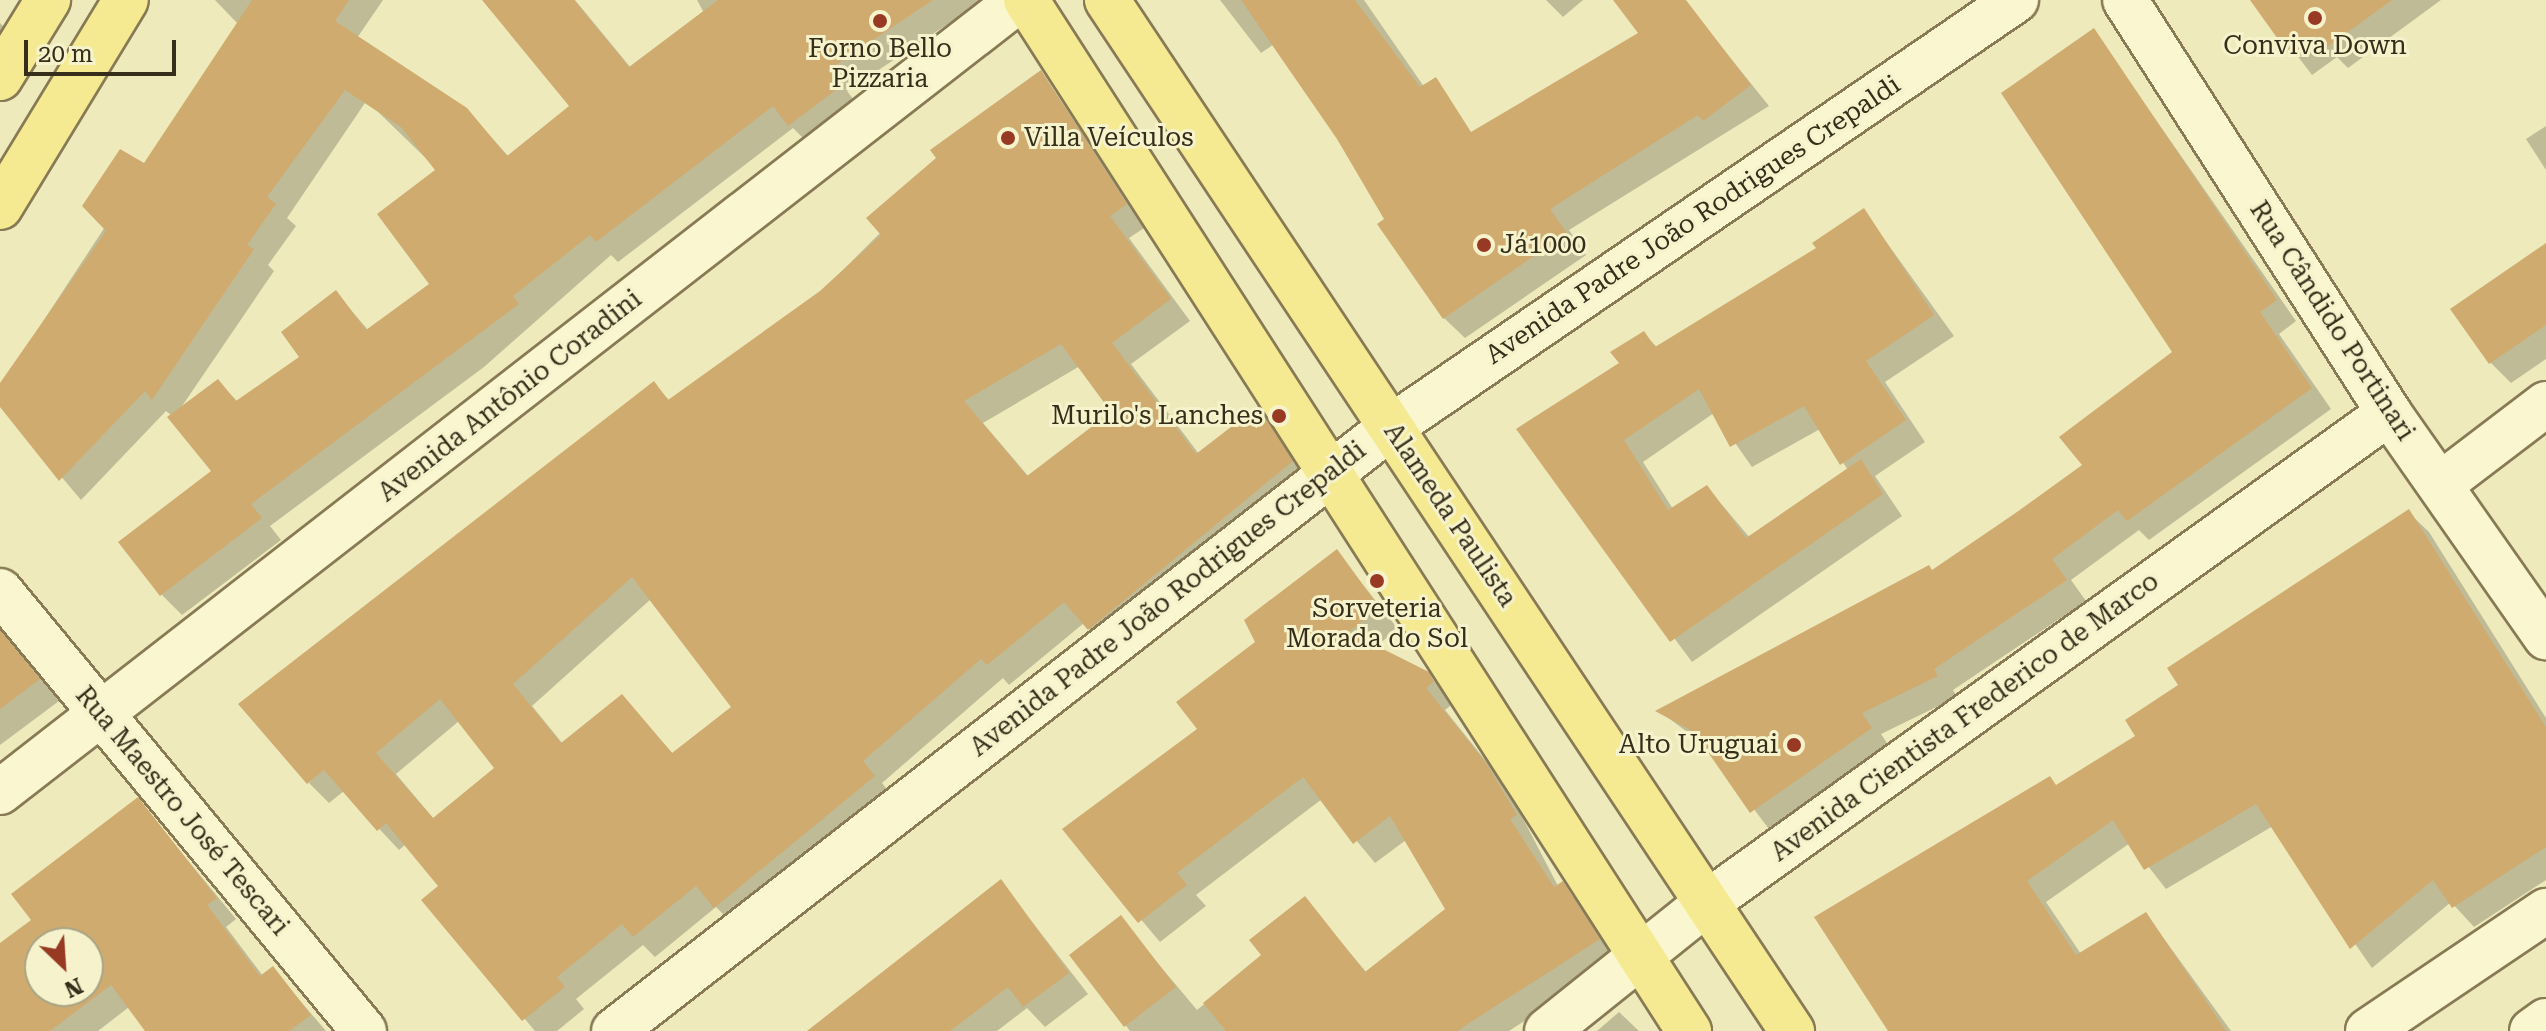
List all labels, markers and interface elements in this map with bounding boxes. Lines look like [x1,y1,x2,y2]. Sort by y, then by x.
marker: Conviva Down [2306,9,2324,27]
marker: Forno Bello Pizzaria [871,12,889,30]
scale bar [28,24,180,74]
place label: Conviva Down [2223,30,2407,62]
place label: Forno Bello Pizzaria [808,33,952,94]
text: 20 m [38,40,93,68]
street label: Avenida Padre João Rodrigues Crepaldi [1480,69,1906,371]
place label: Villa Veículos [1024,122,1194,154]
marker: Villa Veículos [999,129,1017,147]
street label: Rua Cândido Portinari [2243,195,2421,447]
place label: Já1000 [1500,229,1586,261]
marker: Já1000 [1475,236,1493,254]
street label: Avenida Antônio Coradini [372,283,648,509]
place label: Murilo's Lanches [1051,400,1263,432]
marker: Murilo's Lanches [1270,407,1288,425]
street label: Alameda Paulista [1377,417,1523,613]
street label: Avenida Padre João Rodrigues Crepaldi [964,435,1372,763]
street label: Avenida Cientista Frederico de Marco [1765,566,2165,868]
marker: Sorveteria Morada do Sol [1368,572,1386,590]
place label: Sorveteria Morada do Sol [1286,593,1468,654]
street label: Rua Maestro José Tescari [69,680,295,942]
place label: Alto Uruguai [1619,729,1778,761]
marker: Alto Uruguai [1785,736,1803,754]
north arrow [24,927,104,1007]
text: N [61,972,86,1002]

